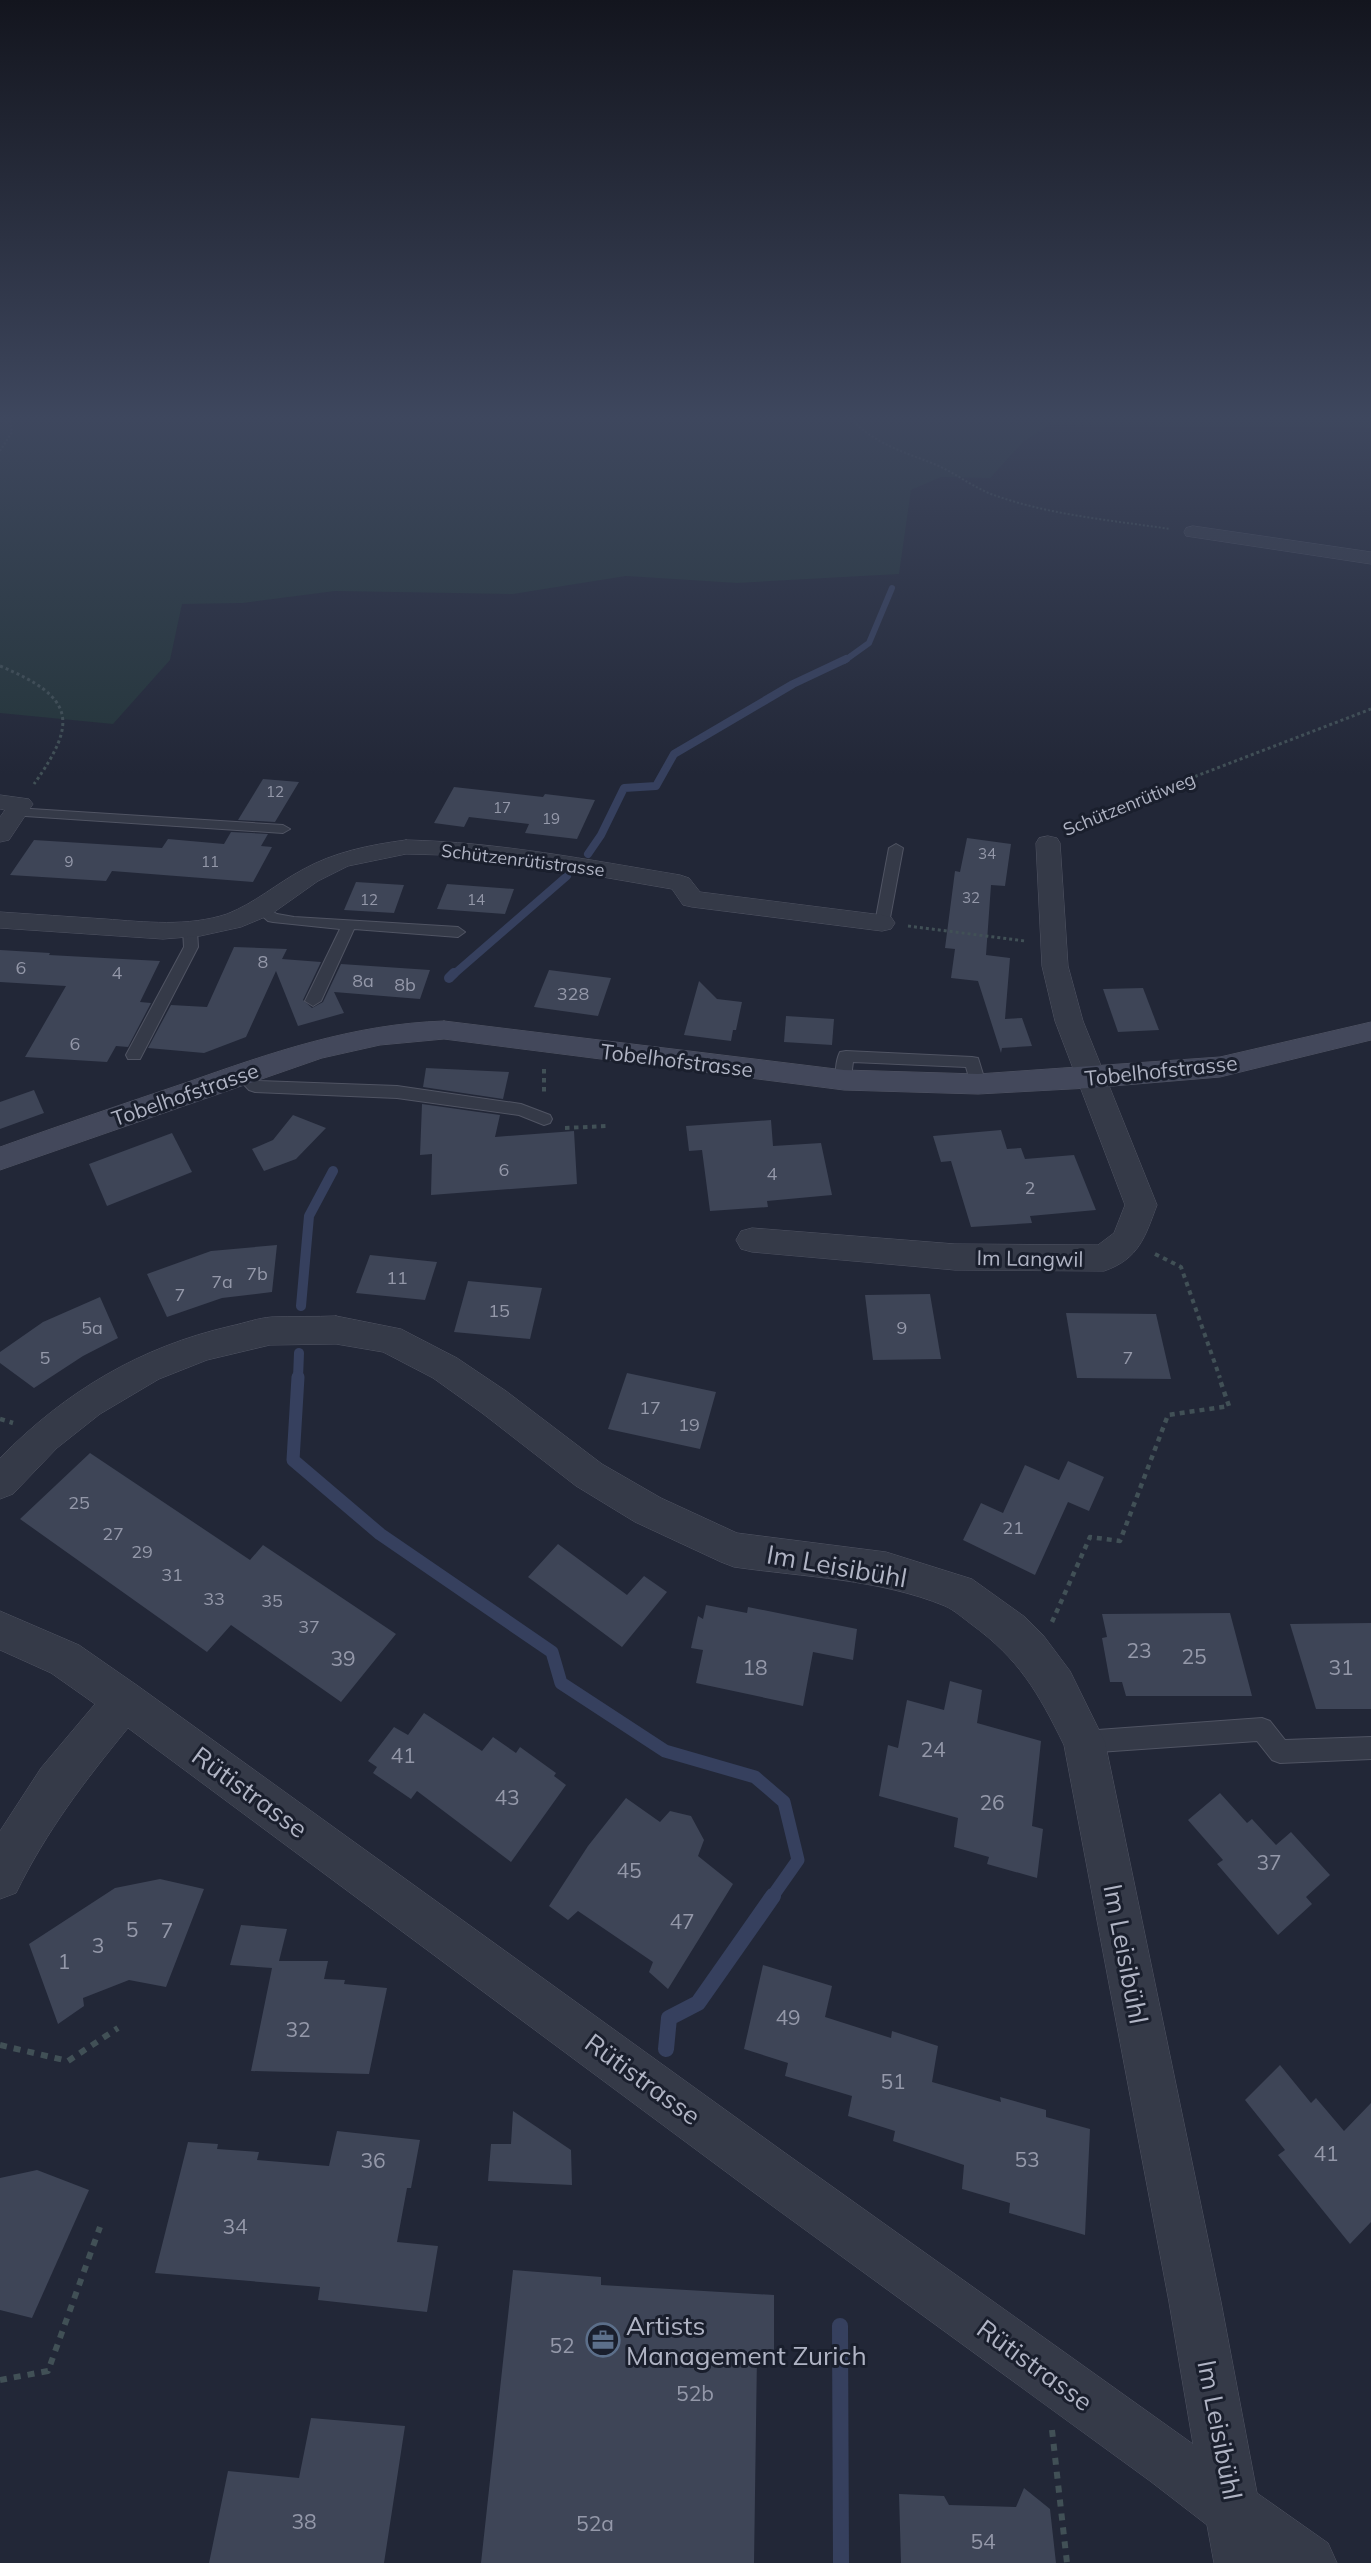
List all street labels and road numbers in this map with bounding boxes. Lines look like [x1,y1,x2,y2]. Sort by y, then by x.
street label: Schützenrütiweg [1060,767,1198,841]
street label: Schützenrütistrasse [440,839,606,881]
street label: Tobelhofstrasse [599,1038,755,1082]
street label: Tobelhofstrasse [1083,1049,1239,1091]
street label: Tobelhofstrasse [108,1057,262,1131]
street label: Im Langwil [976,1244,1084,1272]
street label: Im Leisibühl [764,1537,910,1595]
street label: Rütistrasse [186,1739,314,1845]
street label: Im Leisibühl [1096,1881,1156,2027]
street label: Rütistrasse [579,2026,707,2132]
street label: Rütistrasse [971,2312,1099,2418]
street label: Im Leisibühl [1190,2357,1250,2503]

